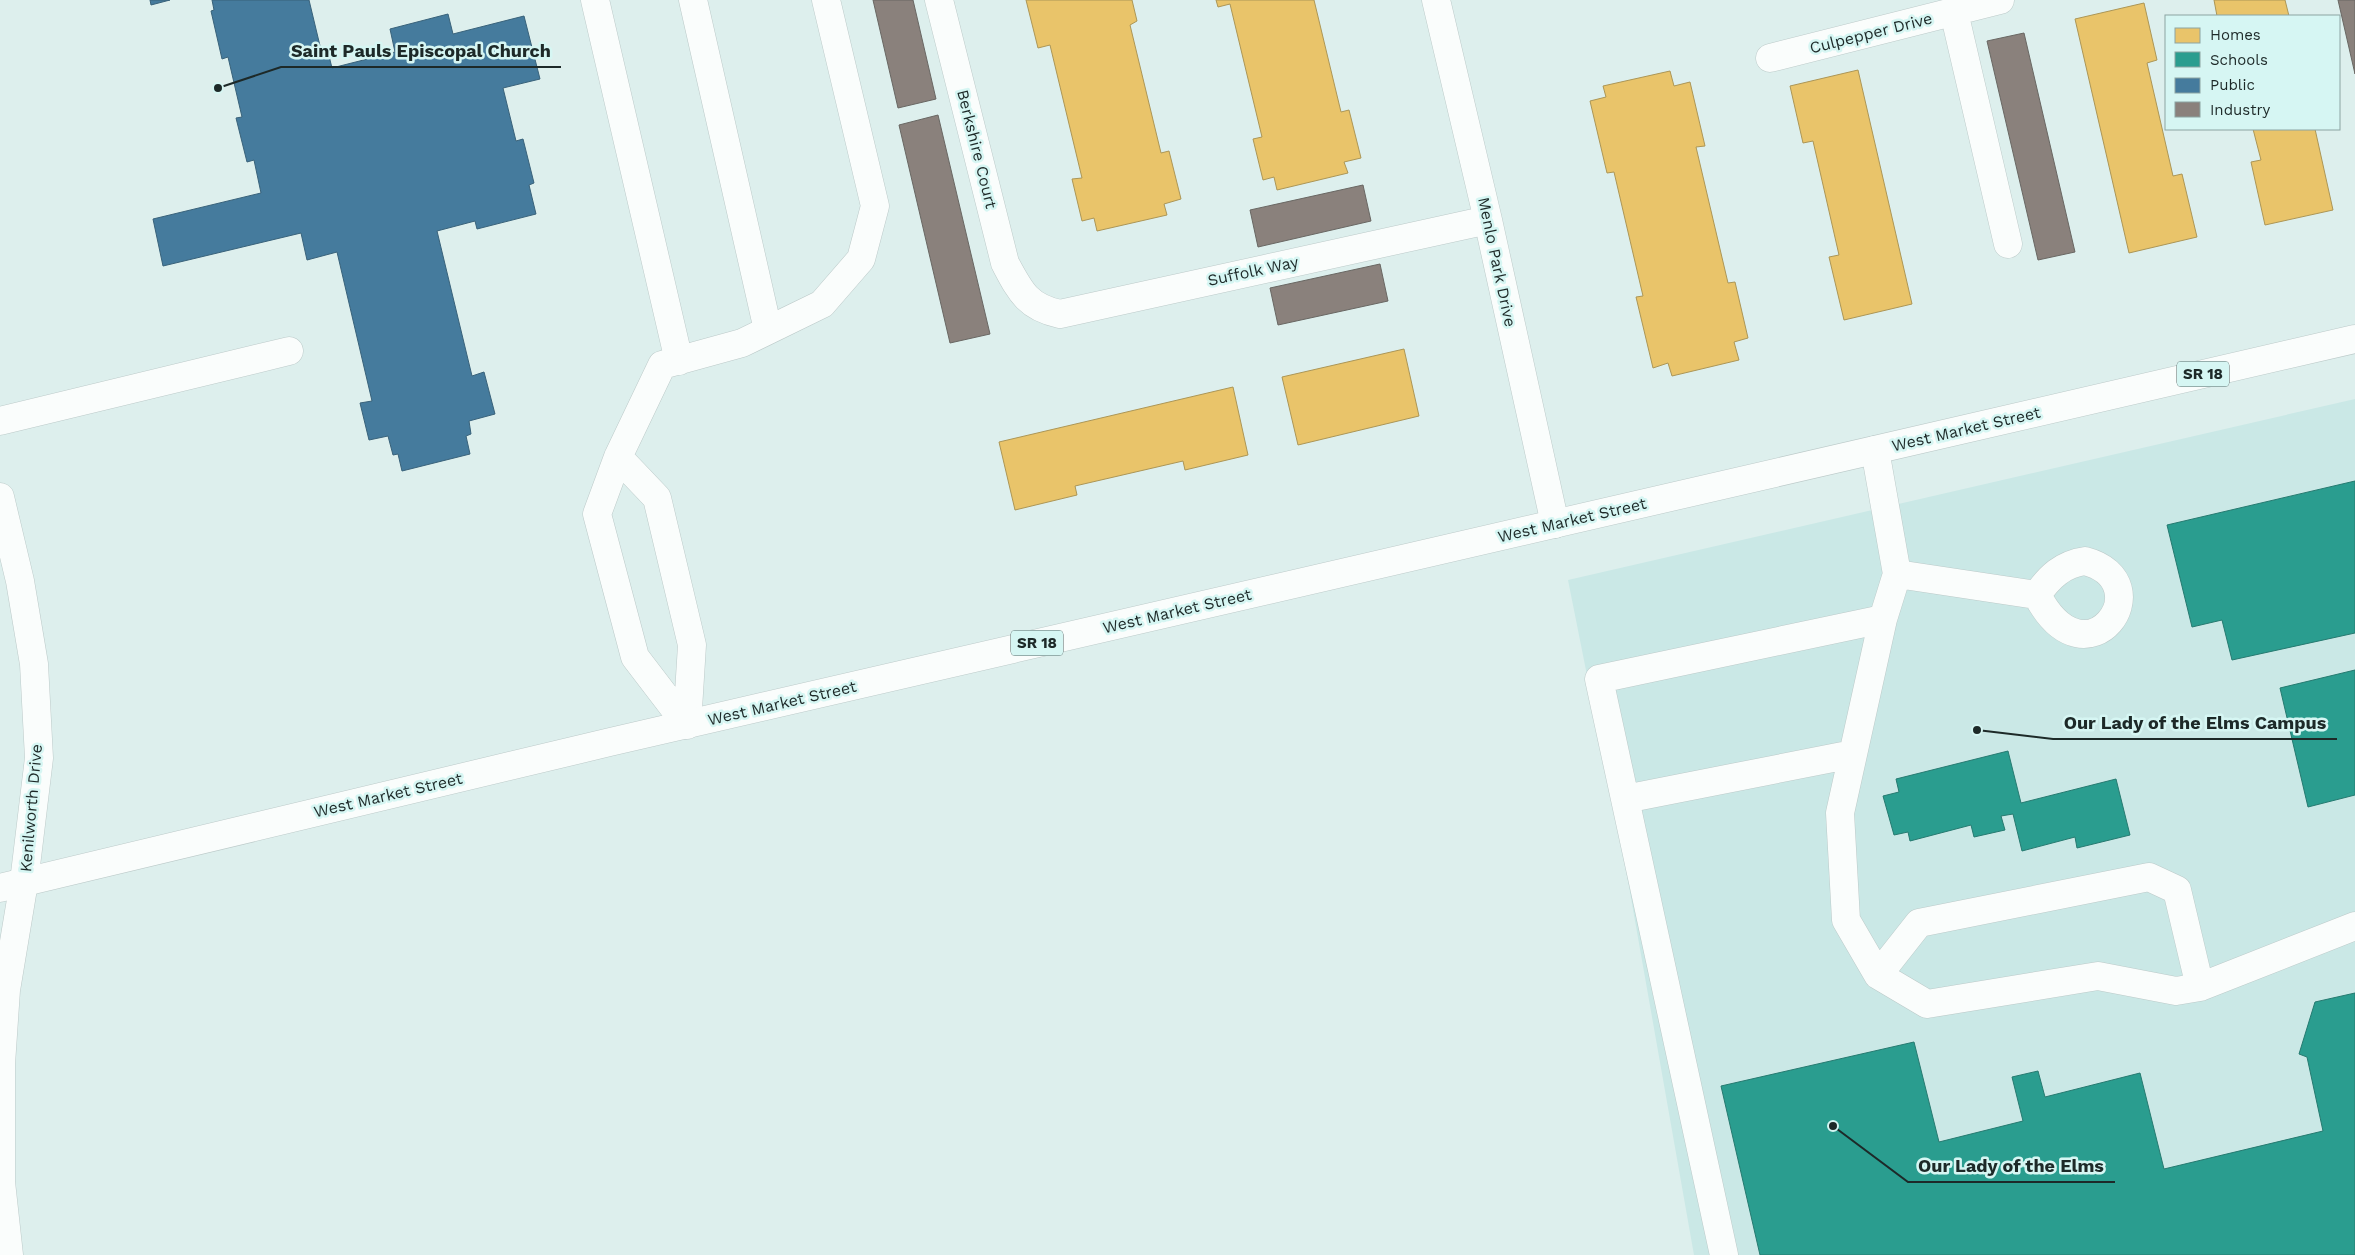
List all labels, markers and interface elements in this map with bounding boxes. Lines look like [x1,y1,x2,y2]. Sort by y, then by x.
street label: Culpepper Drive [1808,9,1934,57]
legend [2165,15,2340,130]
text: Homes [2210,26,2261,44]
callout: Saint Pauls Episcopal Church [281,34,561,67]
text: Saint Pauls Episcopal Church [291,40,551,61]
text: Schools [2210,51,2268,69]
text: Public [2210,76,2255,94]
street label: Berkshire Court [953,88,1001,211]
text: Industry [2210,101,2271,119]
street label: Menlo Park Drive [1474,195,1520,329]
street label: Suffolk Way [1206,252,1301,290]
road number: SR 18 [2177,362,2229,386]
street label: West Market Street [1890,403,2042,455]
street label: West Market Street [1496,494,1648,546]
street label: West Market Street [1101,585,1253,637]
road number: SR 18 [1011,630,1063,656]
street label: West Market Street [706,677,858,729]
callout: Our Lady of the Elms Campus [2053,706,2337,739]
text: Our Lady of the Elms Campus [2064,712,2327,733]
street label: Kenilworth Drive [16,743,46,873]
street label: West Market Street [312,769,464,821]
callout: Our Lady of the Elms [1908,1149,2115,1182]
text: Our Lady of the Elms [1918,1155,2104,1176]

